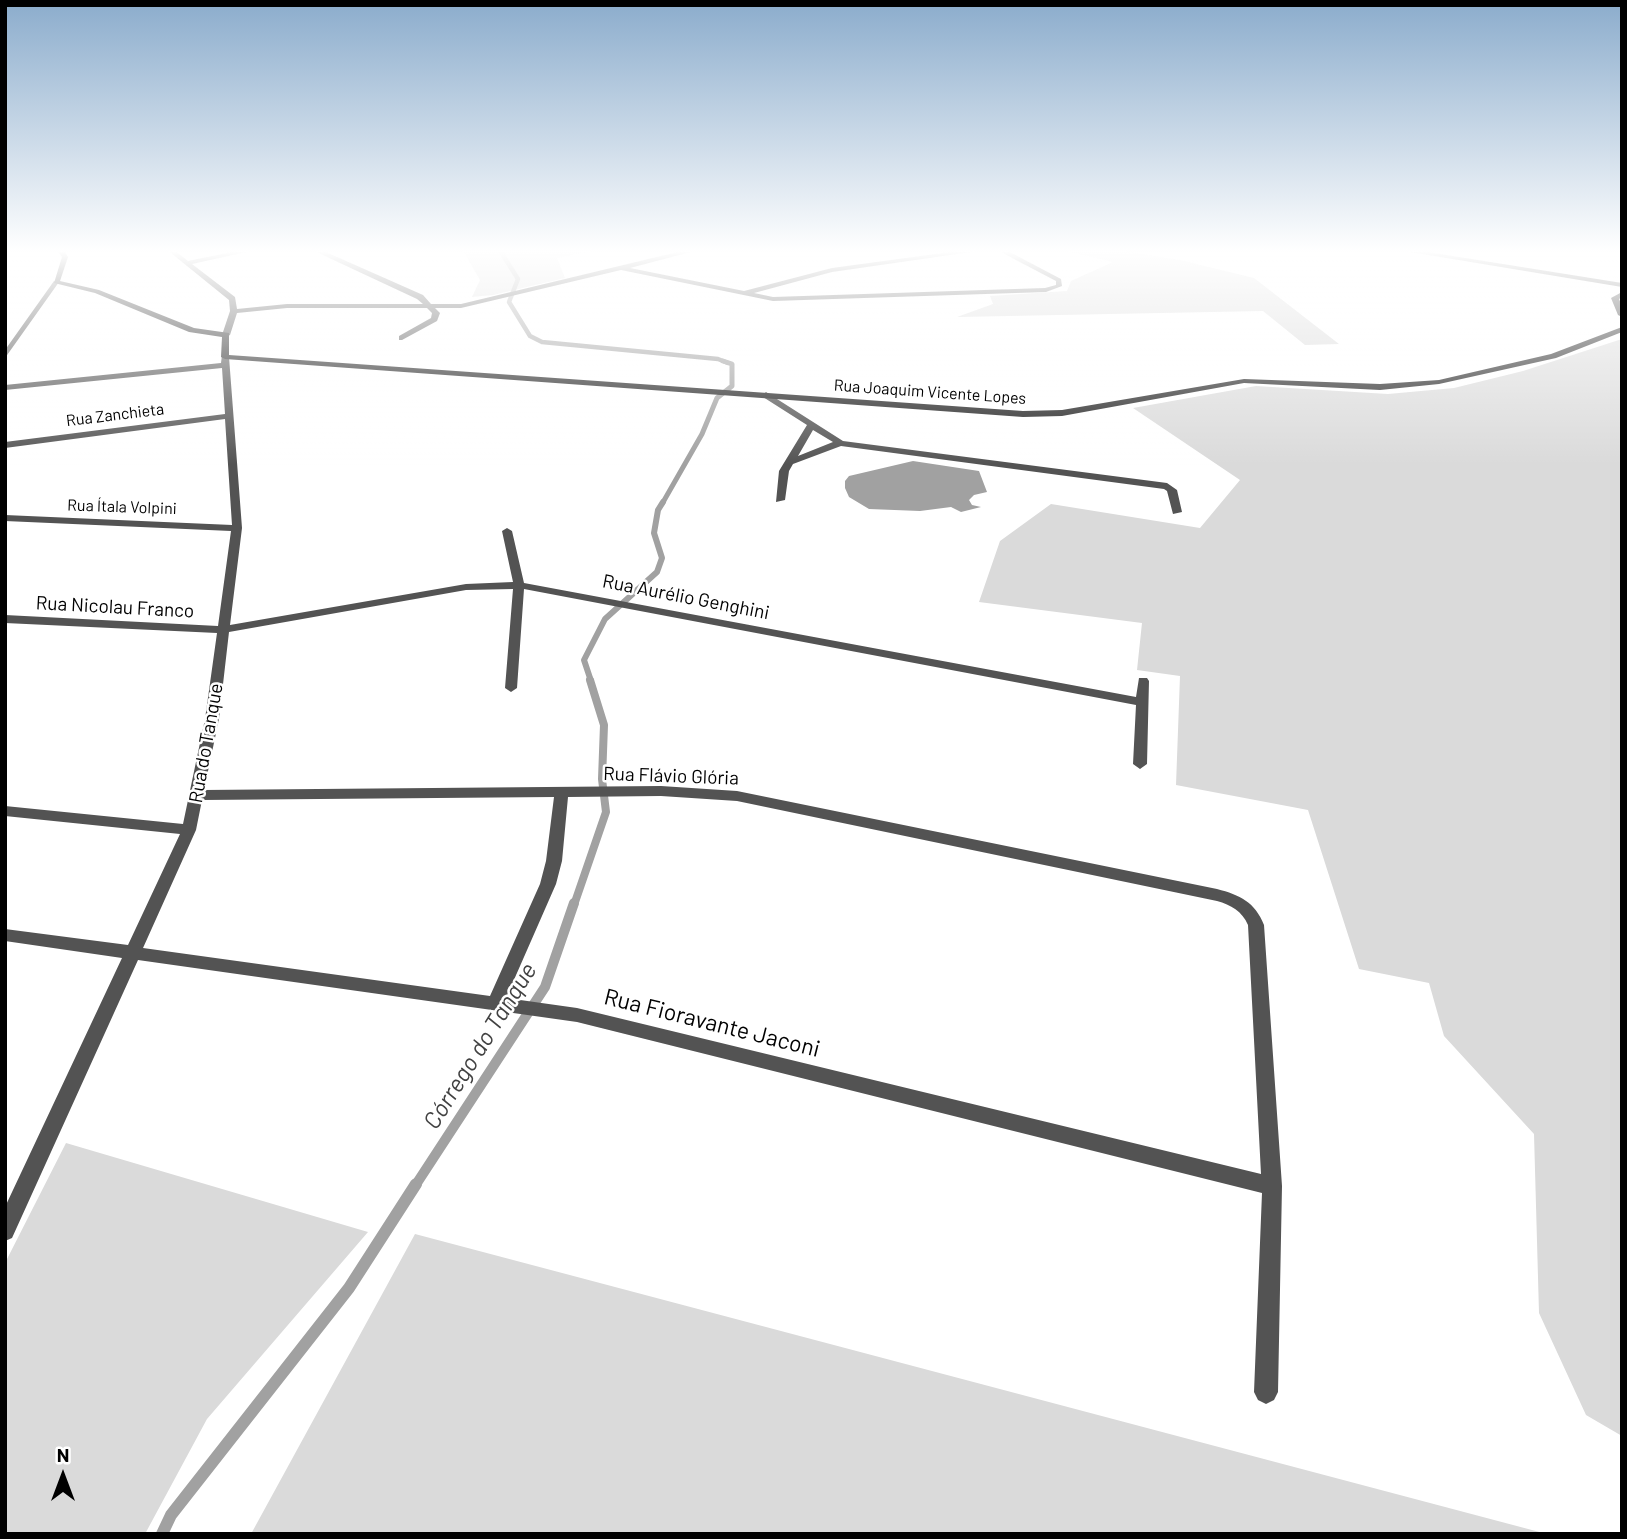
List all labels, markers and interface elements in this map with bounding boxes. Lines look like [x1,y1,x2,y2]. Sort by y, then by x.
street label: Rua Joaquim Vicente Lopes [833,376,1027,408]
street label: Rua Zanchieta [65,399,165,431]
street label: Rua Ítala Volpini [67,495,177,519]
street label: Rua Aurélio Genghini [601,570,771,624]
street label: Rua Nicolau Franco [35,591,195,623]
street label: Rua do Tanque [184,681,228,805]
street label: Rua Flávio Glória [603,762,739,790]
water label: Córrego do Tanque [417,958,543,1134]
street label: Rua Fioravante Jaconi [601,983,823,1063]
north arrow [28,1441,98,1511]
text: N [57,1443,69,1466]

